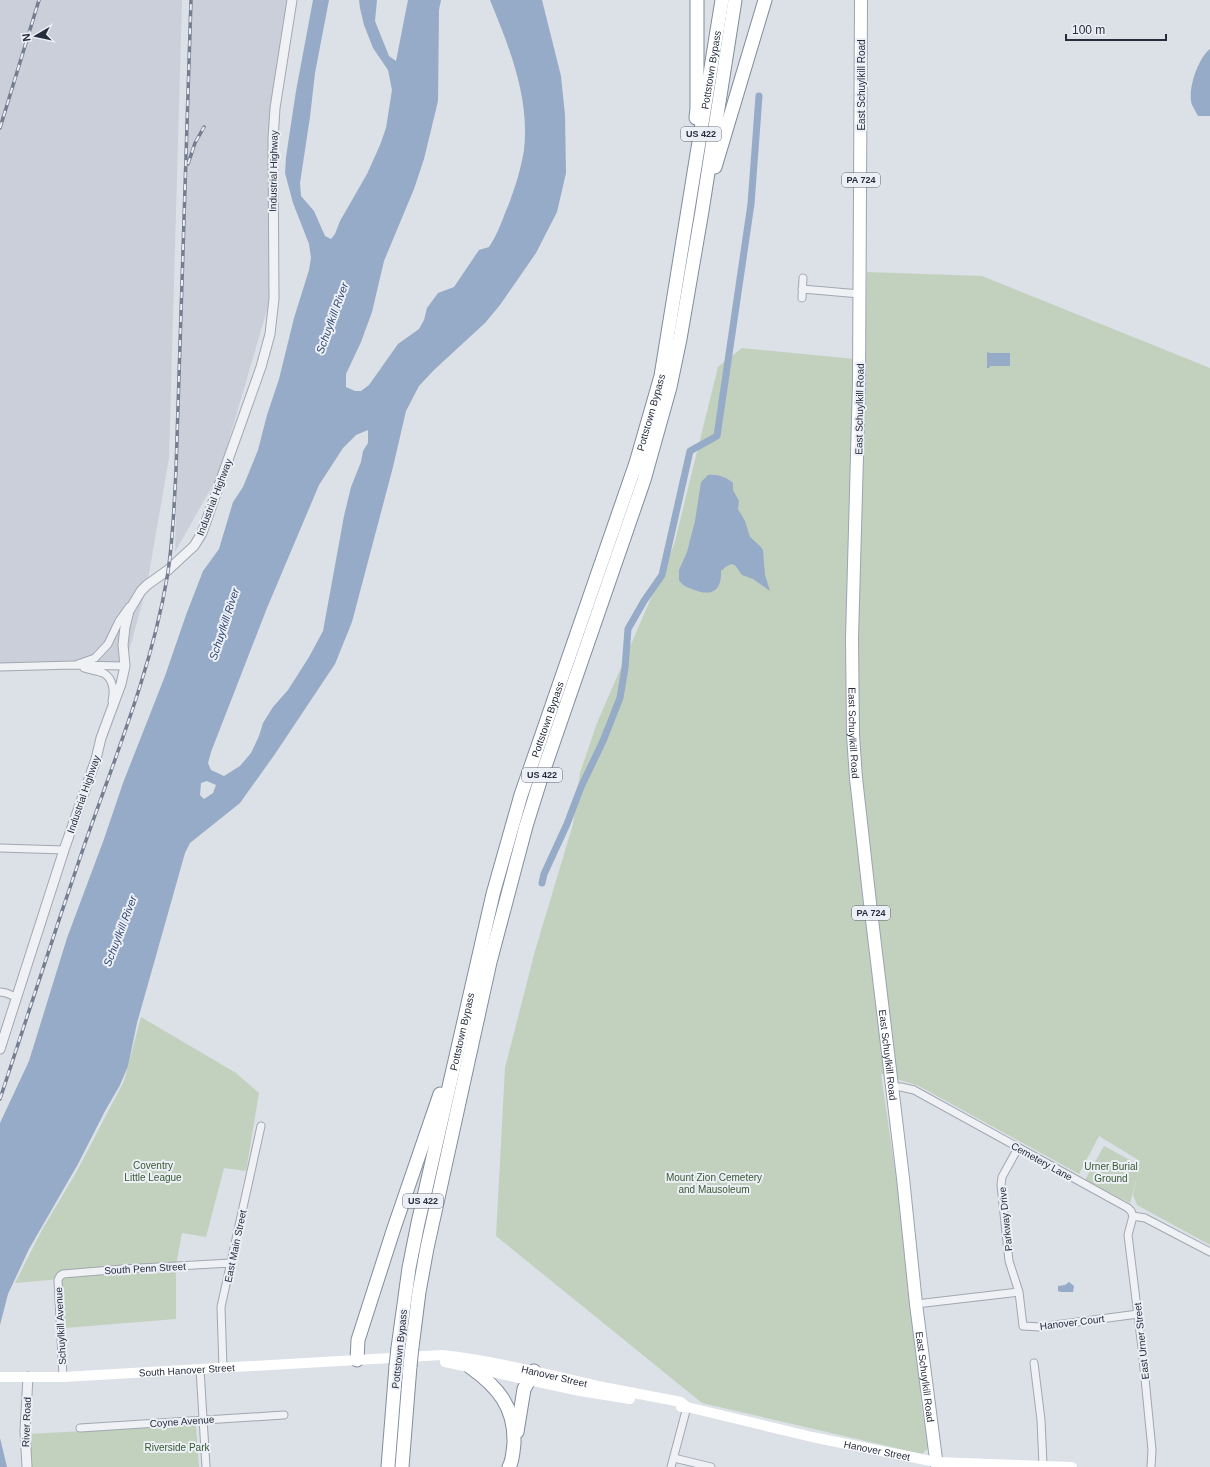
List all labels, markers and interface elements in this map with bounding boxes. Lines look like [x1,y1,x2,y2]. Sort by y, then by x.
north arrow [16,16,56,56]
scale bar [1066,16,1166,42]
text: 100 m [1072,23,1105,37]
street label: Pottstown Bypass [699,30,723,110]
text: N [20,33,33,42]
street label: East Schuylkill Road [856,39,867,131]
road number: US 422 [681,127,721,141]
street label: Industrial Highway [267,130,280,212]
road number: PA 724 [842,173,880,187]
water label: Schuylkill River [314,280,351,355]
street label: East Schuylkill Road [853,363,866,455]
street label: Pottstown Bypass [635,373,667,452]
street label: Industrial Highway [195,457,234,537]
water label: Schuylkill River [207,585,242,661]
street label: Pottstown Bypass [529,680,566,759]
street label: East Schuylkill Road [847,687,861,779]
street label: Industrial Highway [65,754,102,835]
road number: US 422 [522,768,562,782]
water label: Schuylkill River [101,893,139,968]
road number: PA 724 [852,906,890,920]
street label: Pottstown Bypass [448,992,476,1072]
street label: East Schuylkill Road [877,1009,899,1101]
street label: Cemetery Lane [1009,1140,1075,1183]
park label: Coventry Little League [124,1160,182,1183]
park label: Urner Burial Ground [1084,1161,1138,1184]
park label: Mount Zion Cemetery and Mausoleum [666,1172,762,1195]
street label: Parkway Drive [997,1186,1014,1252]
road number: US 422 [403,1194,443,1208]
street label: East Main Street [222,1209,249,1283]
street label: South Penn Street [104,1261,186,1276]
street label: Schuylkill Avenue [53,1286,68,1365]
street label: East Urner Street [1132,1302,1151,1380]
street label: Pottstown Bypass [390,1309,409,1389]
street label: Hanover Court [1039,1313,1105,1332]
street label: East Schuylkill Road [914,1331,936,1423]
street label: South Hanover Street [138,1362,235,1379]
street label: Hanover Street [520,1364,588,1389]
street label: River Road [20,1397,33,1447]
street label: Coyne Avenue [149,1414,215,1429]
street label: Hanover Street [843,1439,911,1463]
park label: Riverside Park [144,1442,211,1453]

